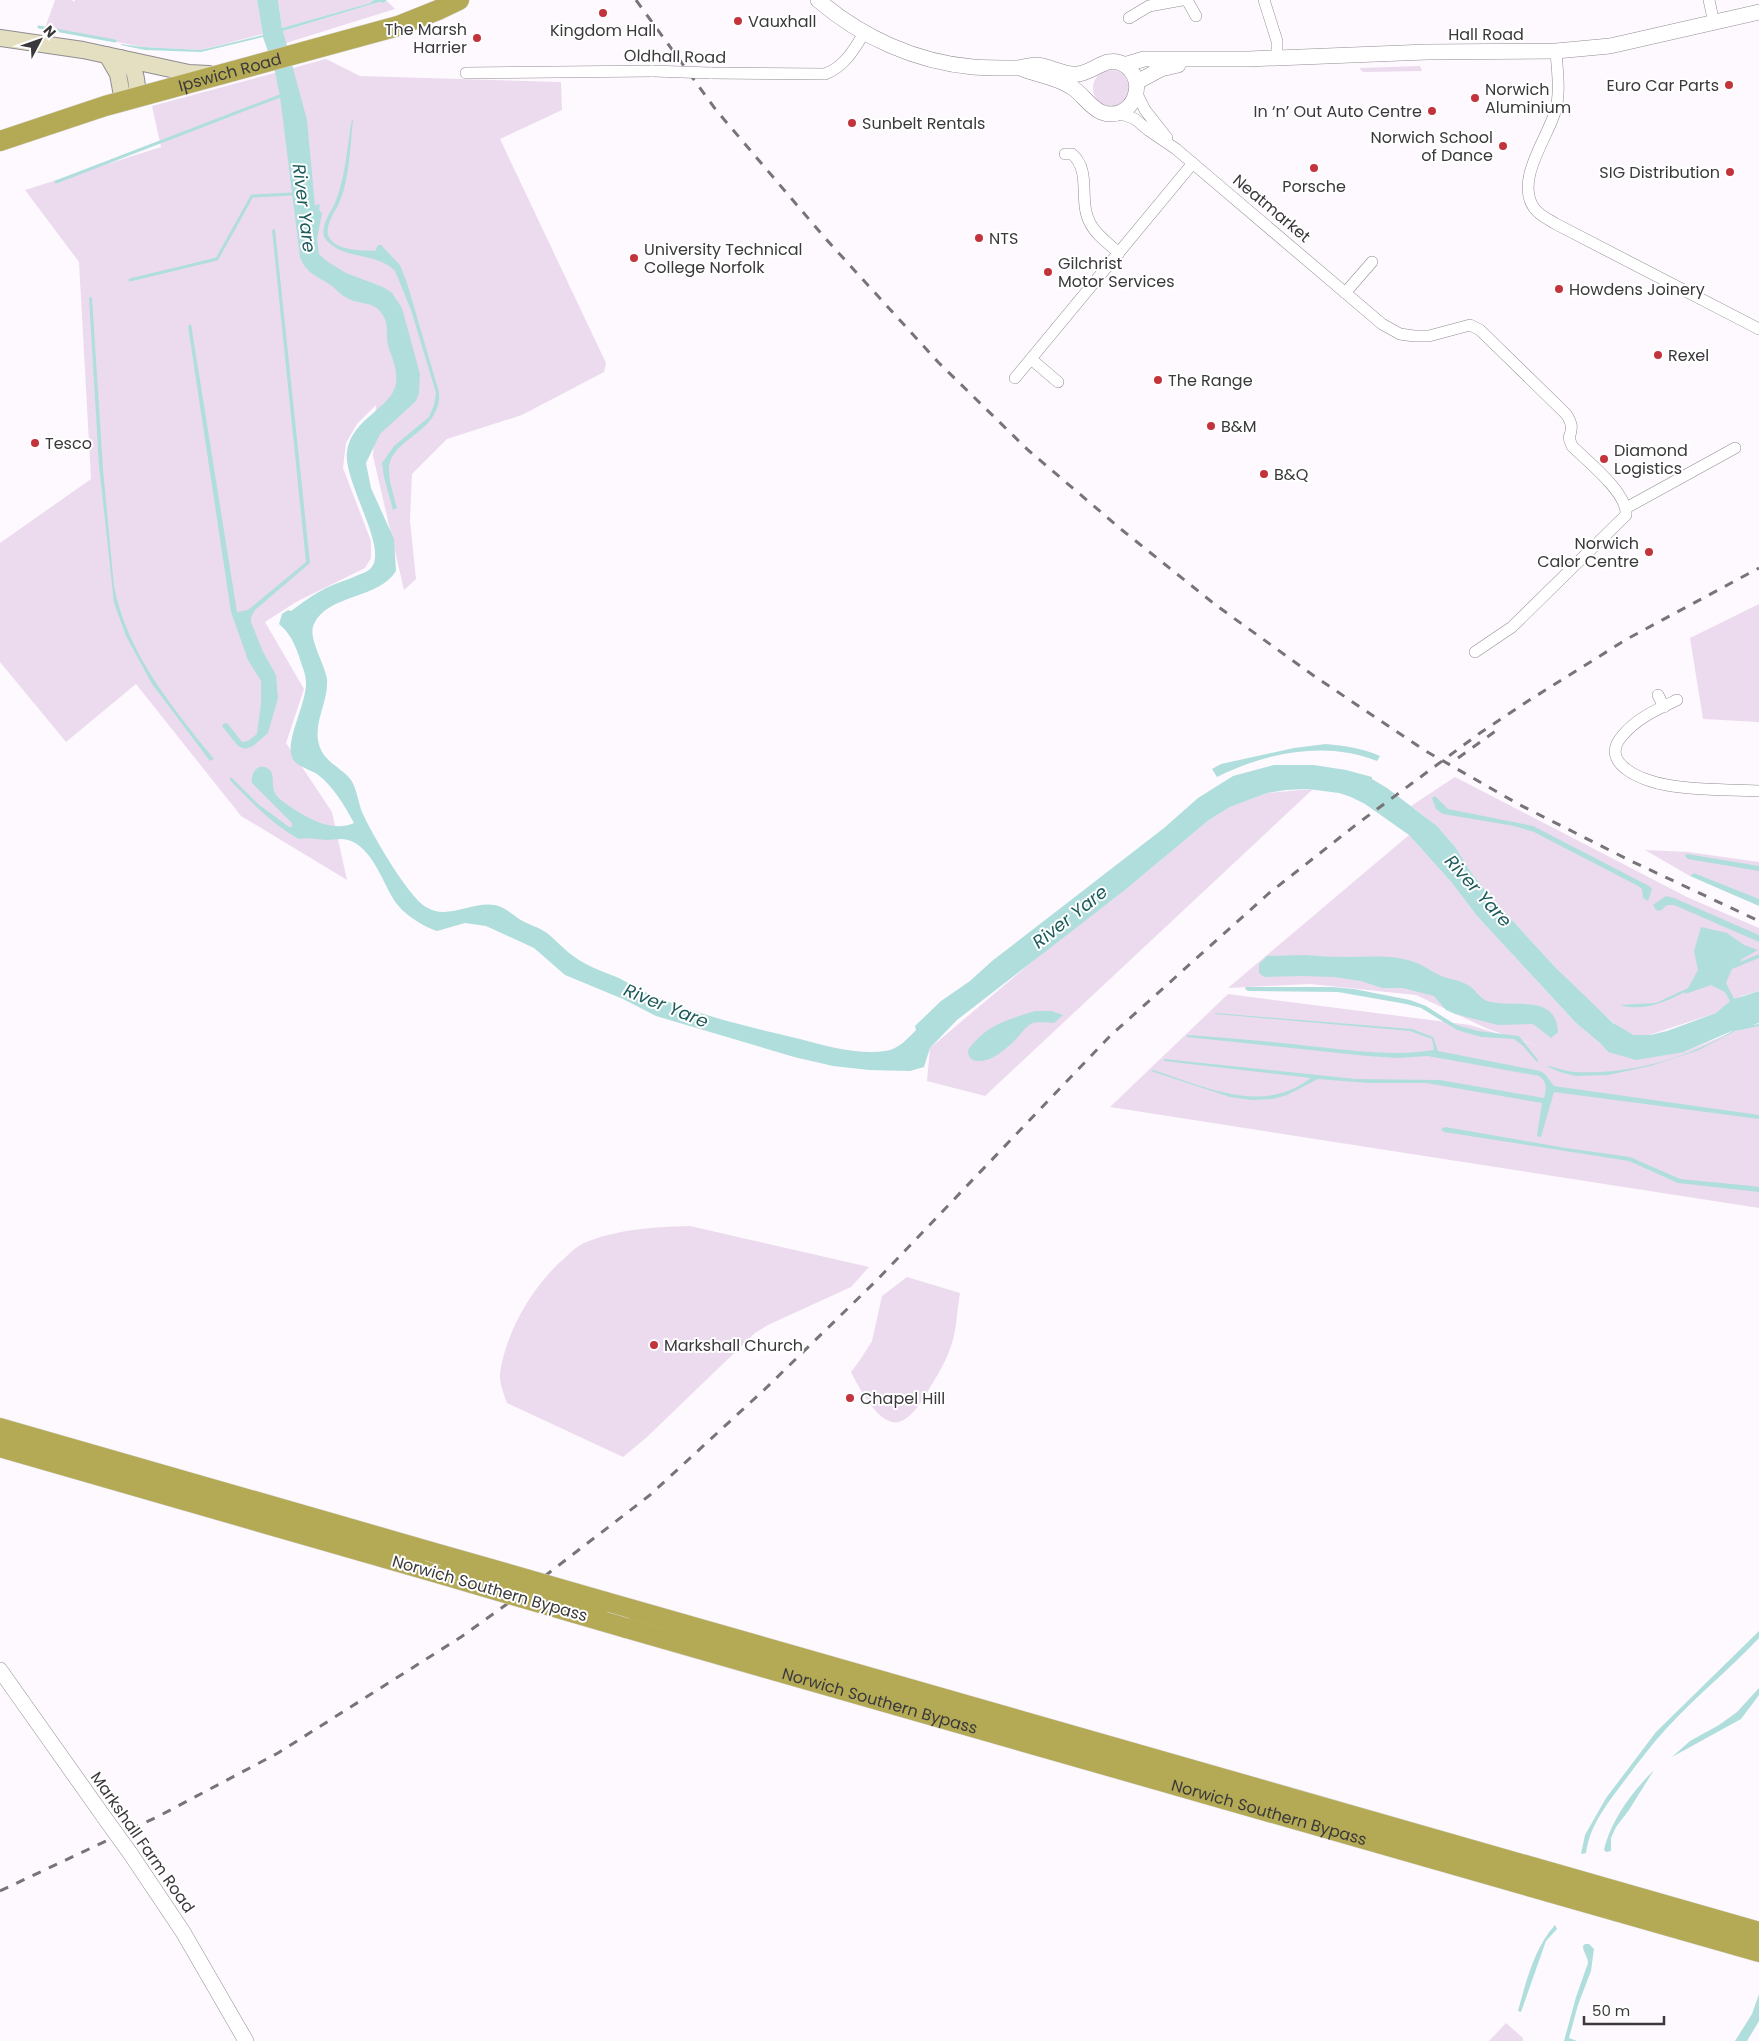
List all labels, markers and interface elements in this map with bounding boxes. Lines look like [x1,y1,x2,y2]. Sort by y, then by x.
marker: Kingdom Hall [597,7,609,19]
place label: Vauxhall [748,10,816,33]
north arrow [15,15,65,65]
marker: Vauxhall [732,15,744,27]
place label: The Marsh Harrier [385,18,467,59]
place label: Kingdom Hall [550,19,656,42]
text: N [39,21,61,42]
street label: Hall Road [1448,23,1524,46]
marker: The Marsh Harrier [471,32,483,44]
street label: Oldhall Road [624,44,726,69]
street label: Ipswich Road [176,47,284,97]
place label: Euro Car Parts [1606,74,1719,97]
place label: Norwich Aluminium [1485,78,1571,119]
marker: Euro Car Parts [1723,79,1735,91]
marker: Norwich Aluminium [1469,92,1481,104]
place label: In ‘n’ Out Auto Centre [1254,100,1422,123]
marker: In ‘n’ Out Auto Centre [1426,105,1438,117]
place label: Sunbelt Rentals [862,112,985,135]
marker: Sunbelt Rentals [846,117,858,129]
place label: Norwich School of Dance [1371,126,1493,167]
marker: Norwich School of Dance [1497,140,1509,152]
place label: SIG Distribution [1599,161,1720,184]
water label: River Yare [287,162,322,254]
marker: Porsche [1308,162,1320,174]
marker: SIG Distribution [1724,166,1736,178]
street label: Neatmarket [1228,169,1316,248]
place label: Porsche [1282,175,1346,198]
place label: NTS [989,227,1018,250]
marker: NTS [973,232,985,244]
place label: University Technical College Norfolk [644,238,802,279]
marker: University Technical College Norfolk [628,252,640,264]
place label: Gilchrist Motor Services [1058,252,1175,293]
marker: Gilchrist Motor Services [1042,266,1054,278]
place label: Howdens Joinery [1569,278,1705,301]
marker: Howdens Joinery [1553,283,1565,295]
place label: Rexel [1668,344,1709,367]
marker: Rexel [1652,349,1664,361]
place label: The Range [1168,369,1253,392]
marker: The Range [1152,374,1164,386]
place label: B&M [1221,415,1256,438]
marker: B&M [1205,420,1217,432]
place label: Tesco [45,432,92,455]
marker: Tesco [29,437,41,449]
place label: Diamond Logistics [1614,439,1688,480]
marker: Diamond Logistics [1598,453,1610,465]
place label: B&Q [1274,463,1309,486]
marker: B&Q [1258,468,1270,480]
place label: Norwich Calor Centre [1537,532,1639,573]
marker: Norwich Calor Centre [1643,546,1655,558]
water label: River Yare [1439,849,1518,932]
water label: River Yare [1027,879,1113,954]
water label: River Yare [620,977,712,1034]
place label: Markshall Church [664,1334,803,1357]
marker: Markshall Church [648,1339,660,1351]
place label: Chapel Hill [860,1387,945,1410]
marker: Chapel Hill [844,1392,856,1404]
street label: Norwich Southern Bypass [389,1550,590,1627]
street label: Norwich Southern Bypass [779,1662,980,1740]
street label: Markshall Farm Road [85,1767,200,1918]
street label: Norwich Southern Bypass [1169,1774,1370,1851]
scale bar [1584,1994,1664,2026]
text: 50 m [1592,2000,1630,2021]

